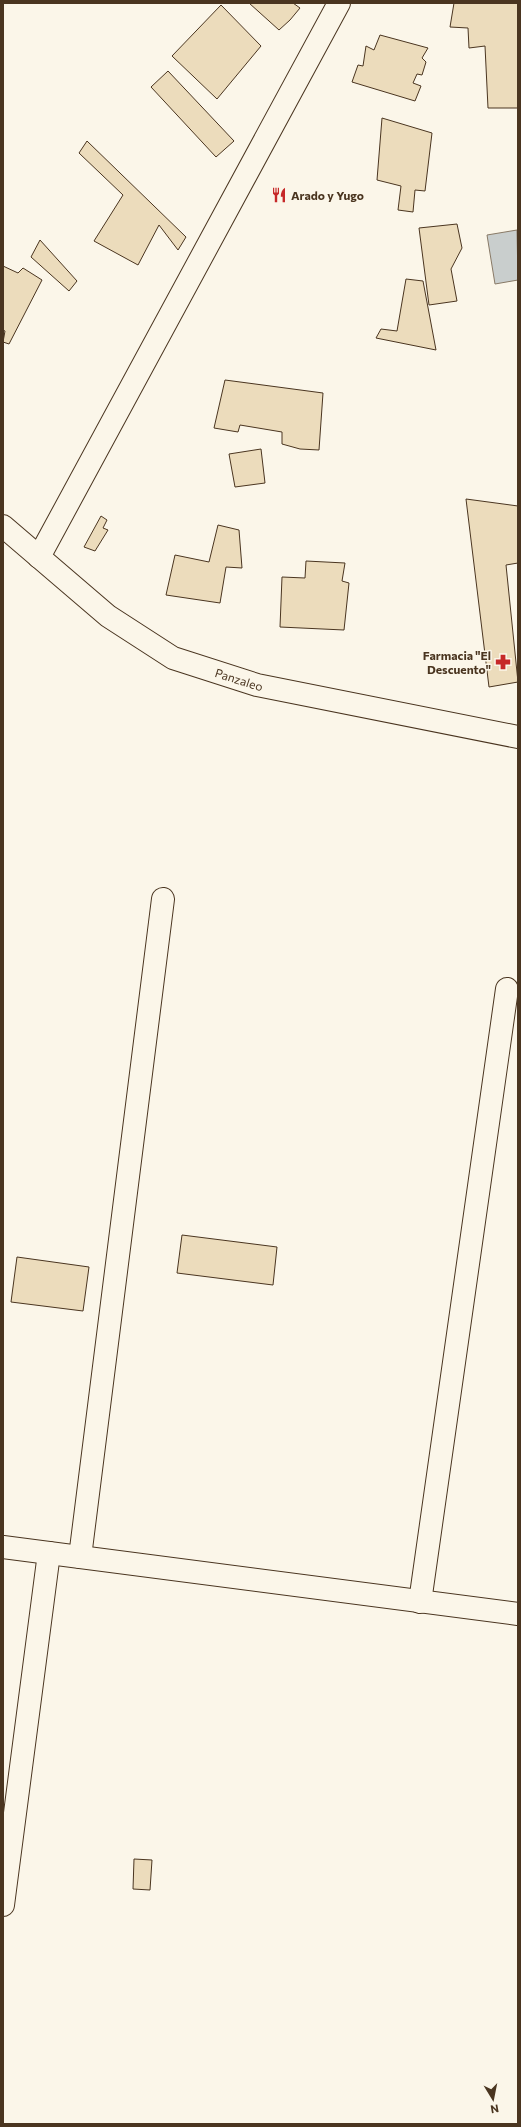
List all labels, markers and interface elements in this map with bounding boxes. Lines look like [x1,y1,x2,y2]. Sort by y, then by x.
restaurant icon: Arado y Yugo [270,186,288,204]
place label: Arado y Yugo [291,188,364,202]
place label: Farmacia "El Descuento" [423,648,491,676]
pharmacy icon: Farmacia "El Descuento" [494,653,512,671]
street label: Panzaleo [213,665,264,693]
north arrow [473,2079,513,2119]
text: N [490,2102,500,2116]

